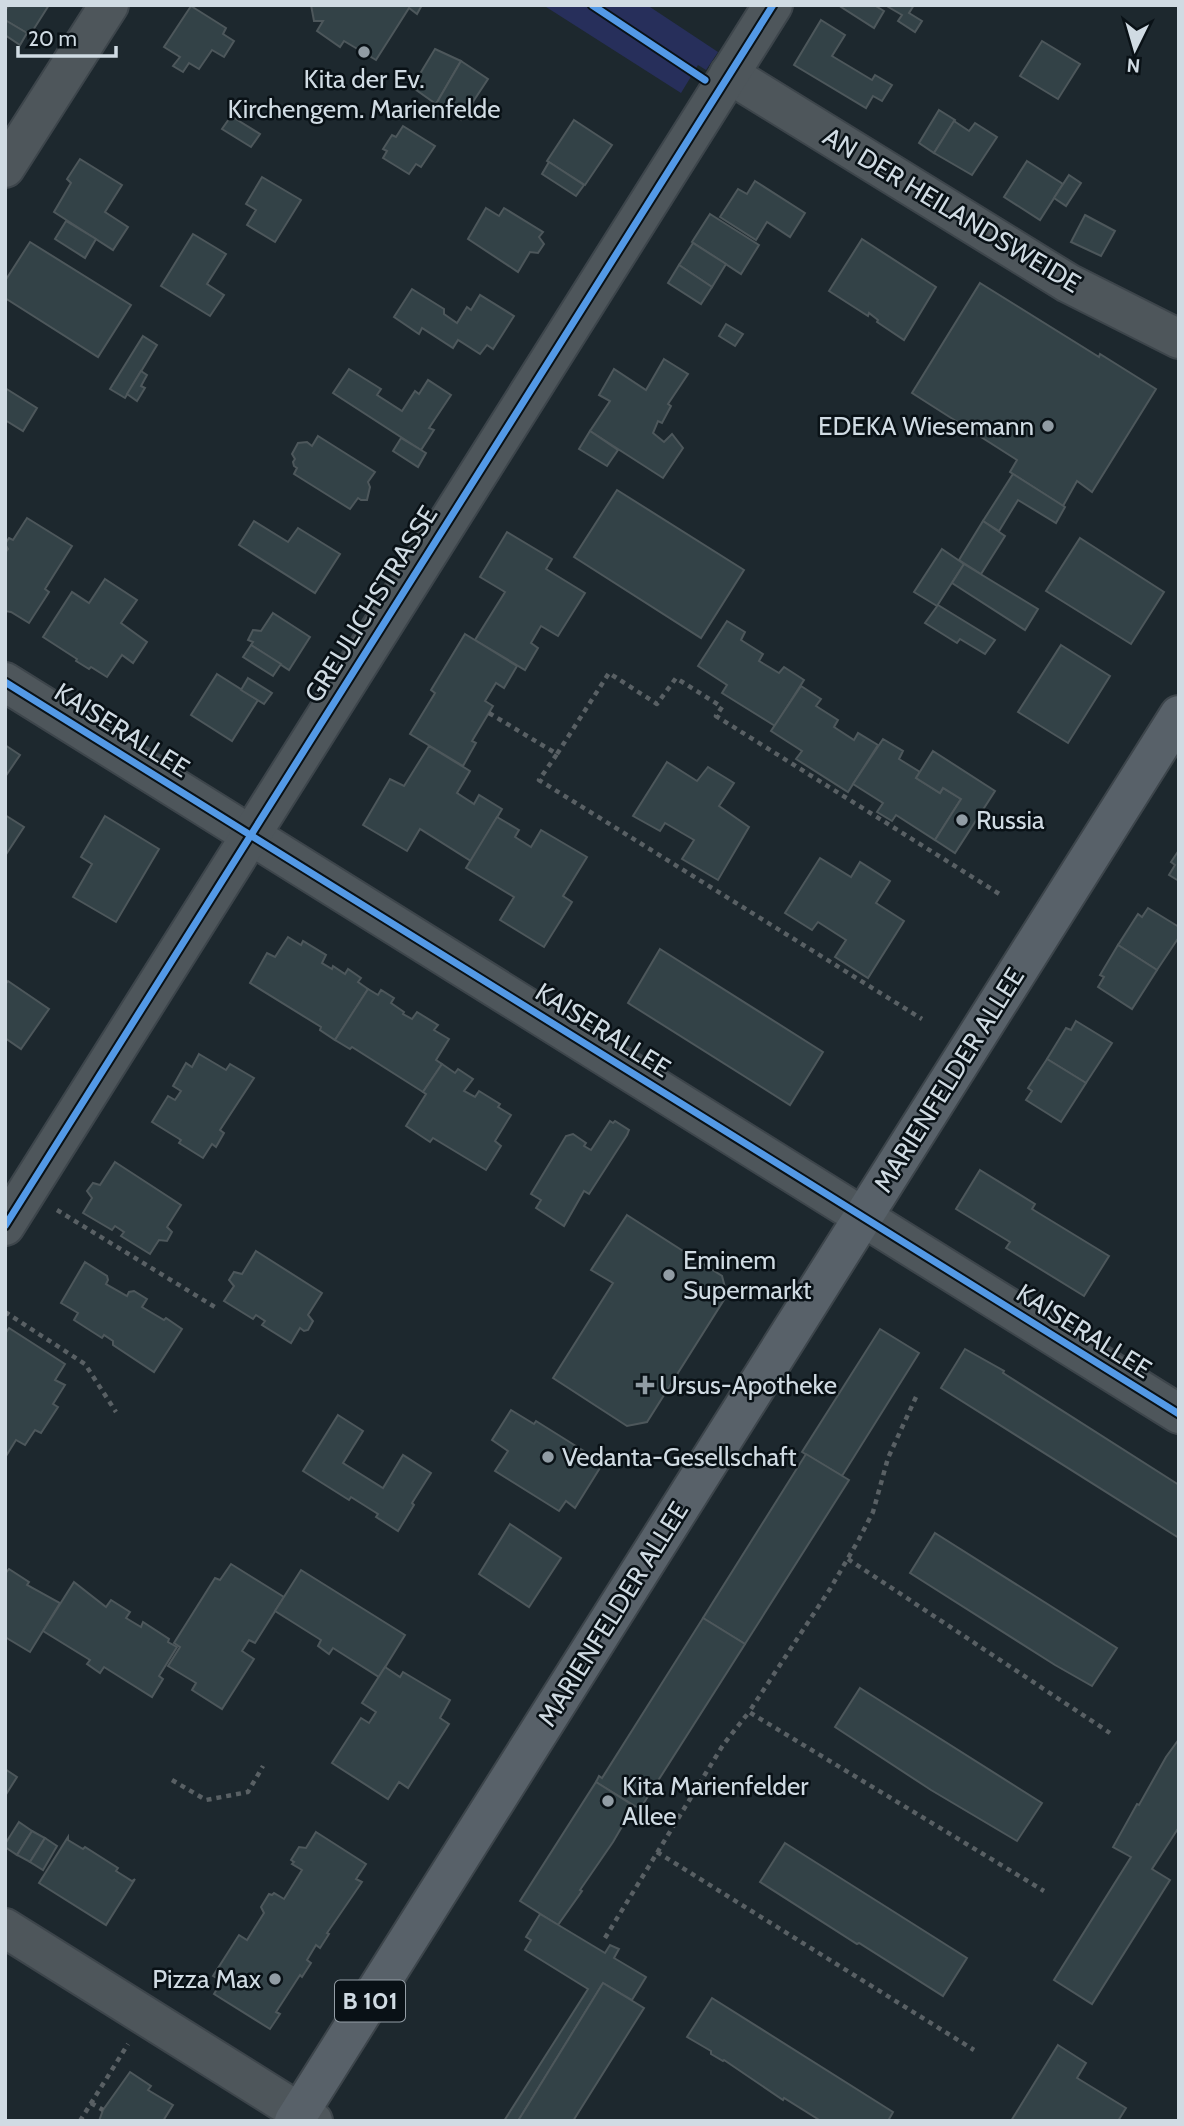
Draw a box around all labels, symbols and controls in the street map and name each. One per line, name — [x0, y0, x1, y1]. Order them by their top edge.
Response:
scale bar — [18, 14, 116, 58]
north arrow — [1100, 14, 1170, 84]
text: 20 m — [28, 26, 77, 51]
marker: Kita der Ev. Kirchengem. Marienfelde — [356, 44, 372, 60]
text: N — [1126, 53, 1141, 77]
place label: Kita der Ev. Kirchengem. Marienfelde — [227, 63, 501, 125]
street label: AN DER HEILANDSWEIDE — [817, 120, 1087, 300]
place label: EDEKA Wiesemann — [818, 410, 1034, 442]
marker: EDEKA Wiesemann — [1040, 418, 1056, 434]
street label: GREULICHSTRASSE — [298, 500, 444, 708]
street label: KAISERALLEE — [48, 676, 196, 784]
place label: Russia — [976, 804, 1045, 836]
marker: Russia — [954, 812, 970, 828]
street label: MARIENFELDER ALLEE — [867, 962, 1031, 1198]
street label: KAISERALLEE — [529, 976, 677, 1084]
place label: Eminem Supermarkt — [683, 1244, 812, 1306]
marker: Eminem Supermarkt — [661, 1267, 677, 1283]
street label: KAISERALLEE — [1010, 1277, 1158, 1385]
place label: Ursus-Apotheke — [659, 1369, 837, 1401]
marker: Ursus-Apotheke — [637, 1377, 653, 1393]
place label: Vedanta-Gesellschaft — [562, 1441, 797, 1473]
marker: Vedanta-Gesellschaft — [540, 1449, 556, 1465]
street label: MARIENFELDER ALLEE — [531, 1496, 695, 1732]
place label: Kita Marienfelder Allee — [622, 1770, 809, 1832]
marker: Kita Marienfelder Allee — [600, 1793, 616, 1809]
place label: Pizza Max — [152, 1963, 262, 1995]
marker: Pizza Max — [267, 1971, 283, 1987]
road number: B 101 — [335, 1980, 405, 2022]

